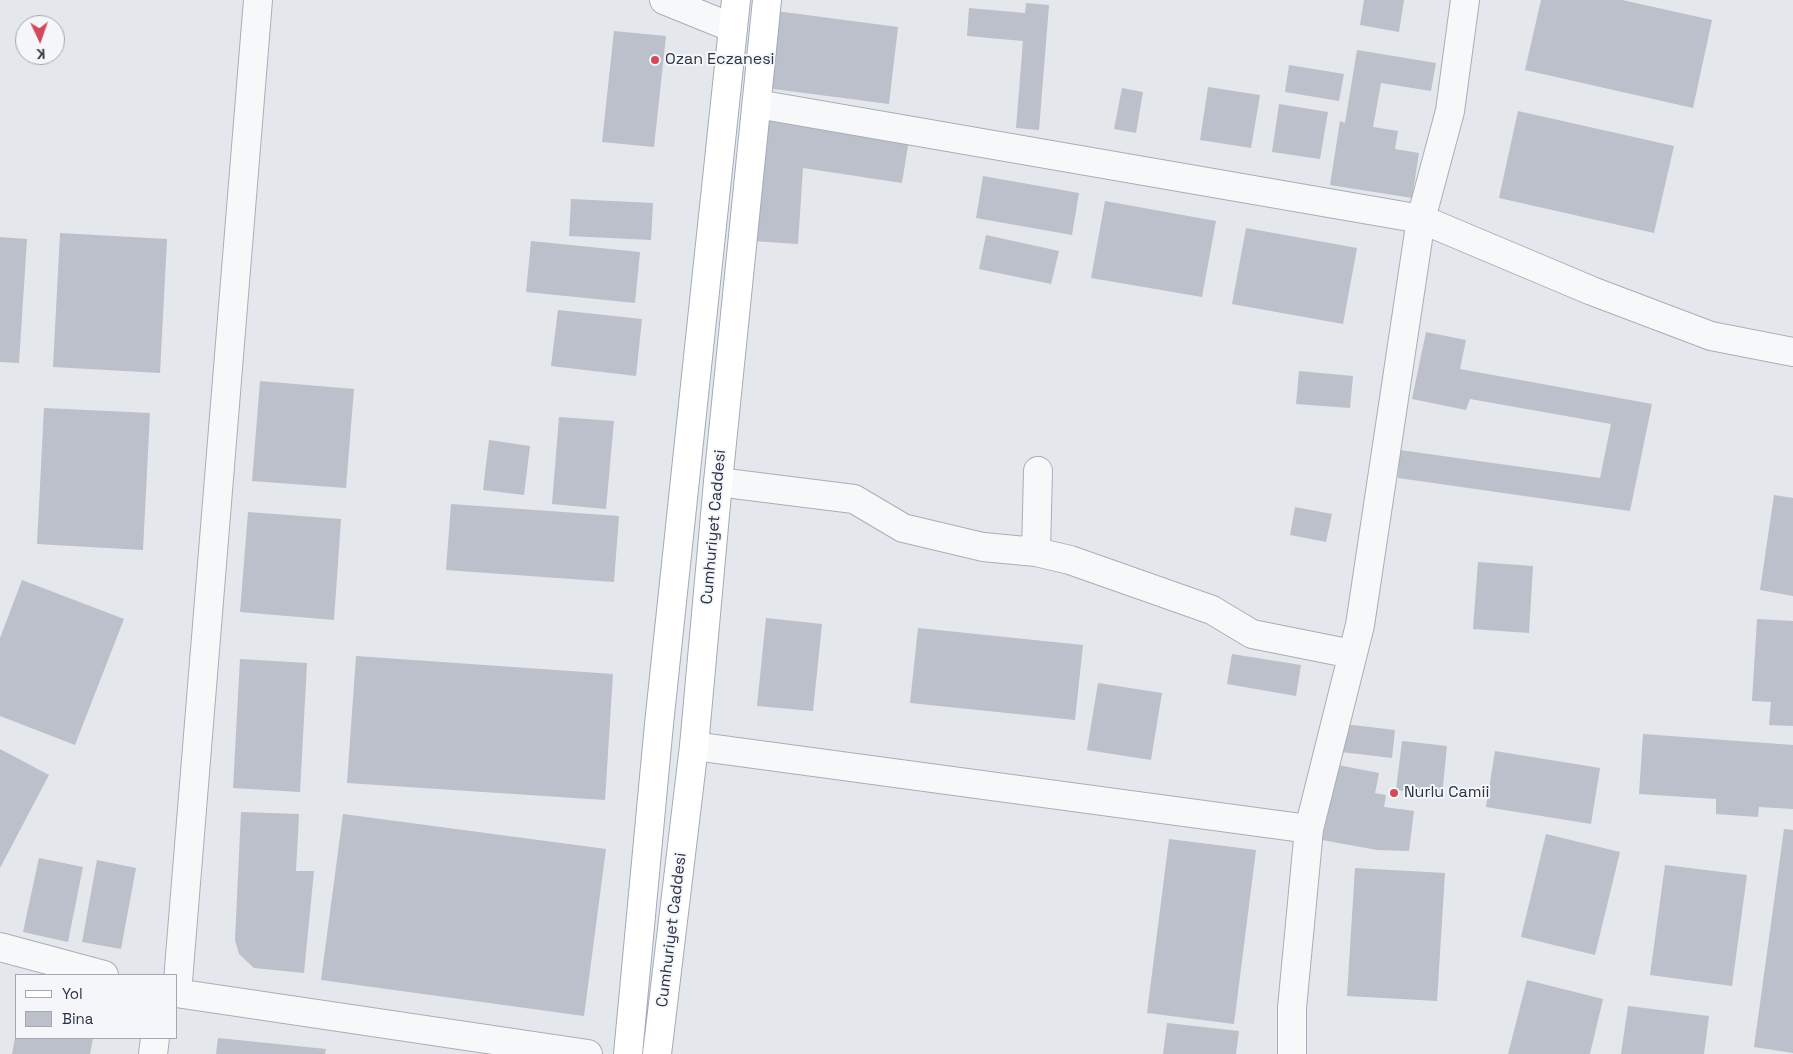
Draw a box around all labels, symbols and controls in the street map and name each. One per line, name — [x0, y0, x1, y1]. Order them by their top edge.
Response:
north arrow — [15, 15, 65, 65]
text: K — [36, 45, 46, 63]
place label: Ozan Eczanesi — [665, 50, 775, 70]
marker: Ozan Eczanesi — [649, 54, 661, 66]
street label: Cumhuriyet Caddesi — [698, 449, 730, 605]
place label: Nurlu Camii — [1404, 783, 1489, 803]
marker: Nurlu Camii — [1388, 787, 1400, 799]
street label: Cumhuriyet Caddesi — [653, 852, 691, 1008]
legend — [15, 974, 178, 1039]
text: Yol — [62, 984, 83, 1003]
text: Bina — [62, 1009, 93, 1028]

